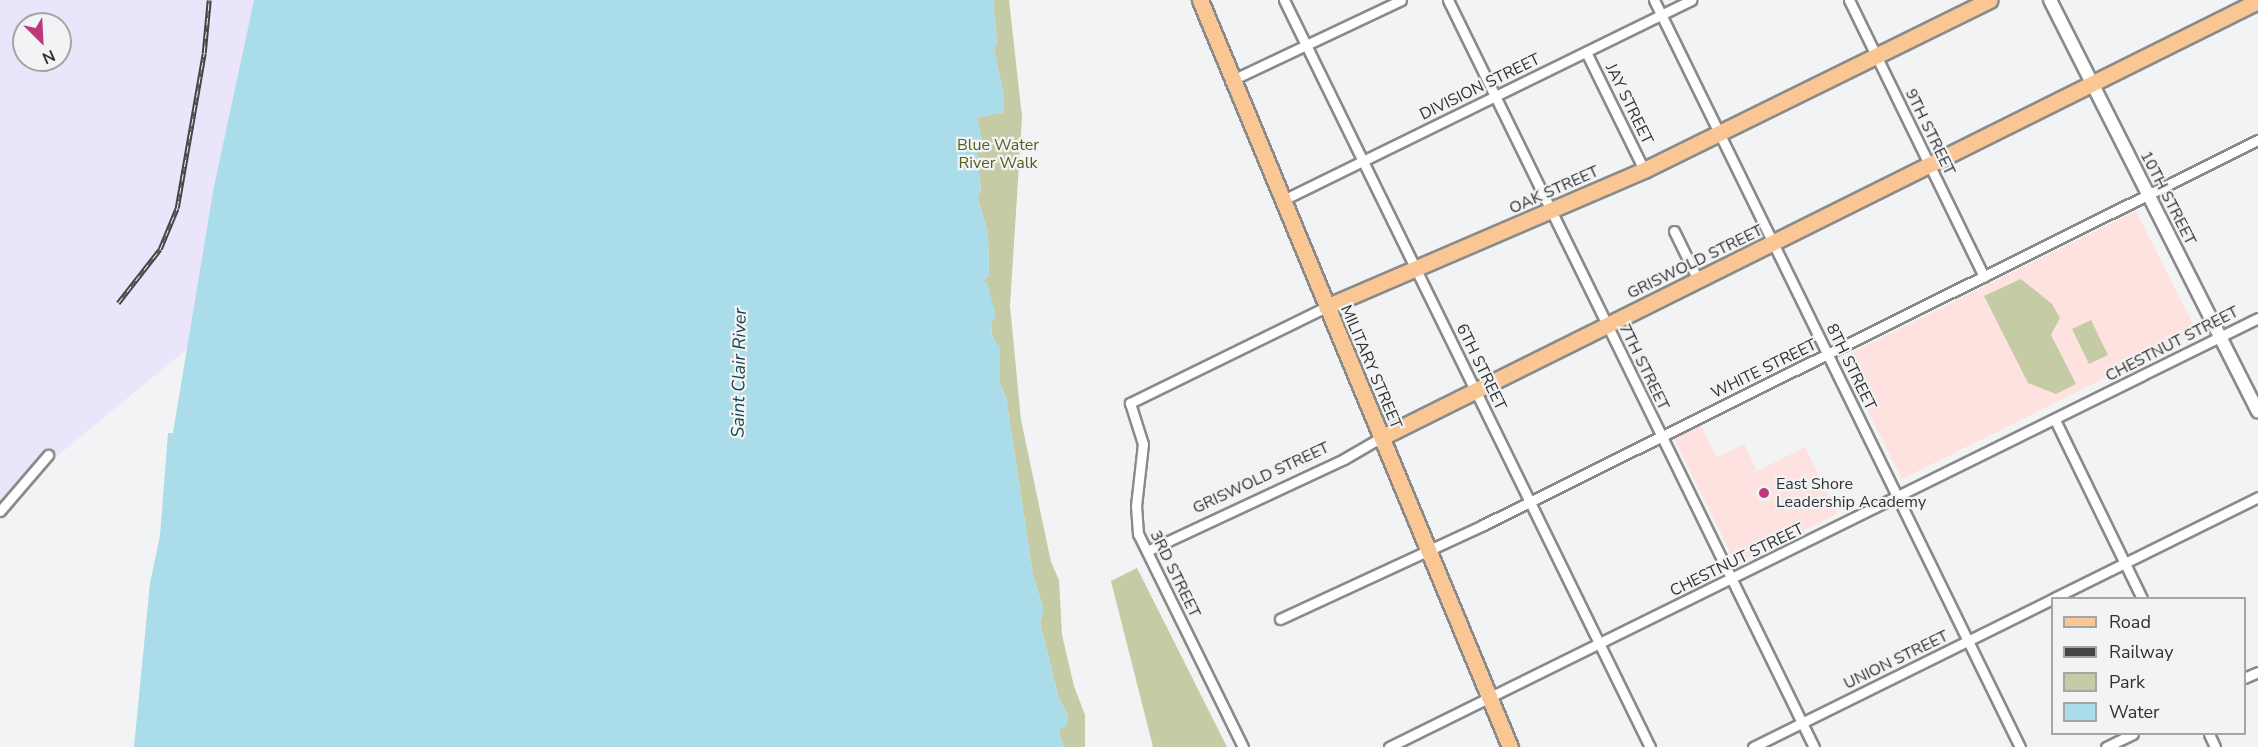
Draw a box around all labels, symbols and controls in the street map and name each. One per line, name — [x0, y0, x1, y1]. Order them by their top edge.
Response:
north arrow — [12, 12, 72, 72]
text: N — [39, 44, 58, 69]
street label: DIVISION STREET — [1417, 50, 1543, 124]
street label: JAY STREET — [1601, 60, 1657, 148]
street label: 9TH STREET — [1901, 86, 1959, 178]
park label: Blue Water River Walk — [957, 135, 1039, 173]
street label: 10TH STREET — [2136, 148, 2200, 248]
street label: OAK STREET — [1506, 162, 1602, 218]
street label: GRISWOLD STREET — [1624, 221, 1766, 303]
street label: MILITARY STREET — [1336, 302, 1406, 432]
street label: CHESTNUT STREET — [2102, 302, 2242, 386]
water label: Saint Clair River — [727, 308, 751, 438]
street label: 6TH STREET — [1452, 321, 1510, 413]
street label: 7TH STREET — [1615, 321, 1673, 413]
street label: 8TH STREET — [1822, 321, 1880, 413]
street label: WHITE STREET — [1708, 335, 1820, 403]
street label: GRISWOLD STREET — [1190, 438, 1332, 518]
place label: East Shore Leadership Academy — [1776, 474, 1926, 512]
marker: East Shore Leadership Academy — [1757, 486, 1771, 500]
street label: CHESTNUT STREET — [1667, 519, 1807, 601]
street label: 3RD STREET — [1146, 527, 1204, 621]
legend — [2051, 597, 2246, 735]
text: Road — [2109, 610, 2151, 634]
street label: UNION STREET — [1841, 626, 1951, 694]
text: Railway — [2109, 640, 2174, 664]
text: Park — [2109, 670, 2145, 694]
text: Water — [2109, 700, 2160, 724]

